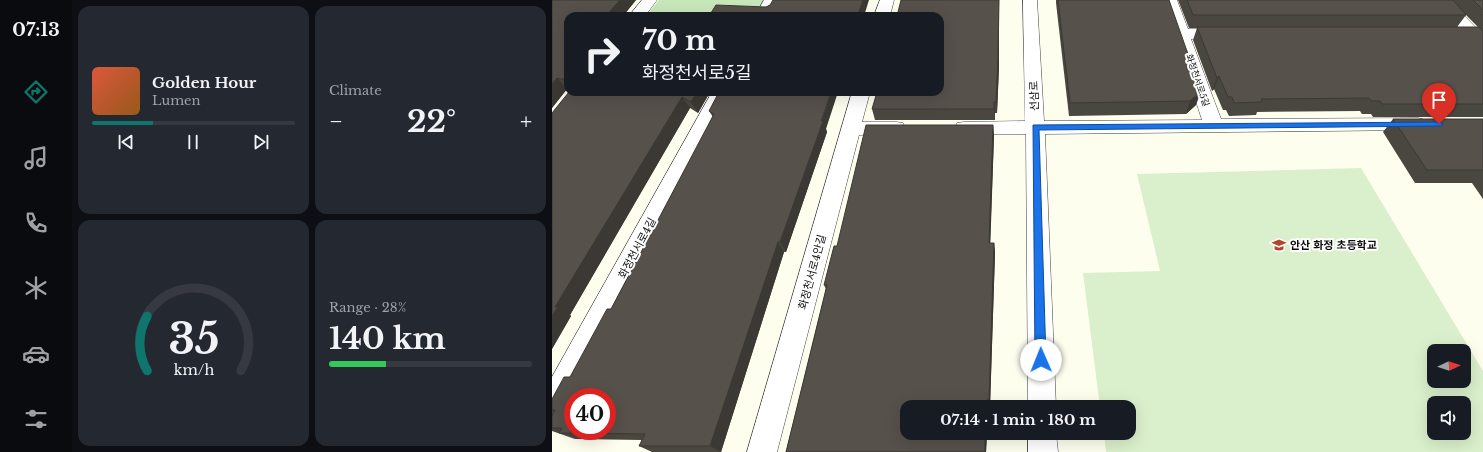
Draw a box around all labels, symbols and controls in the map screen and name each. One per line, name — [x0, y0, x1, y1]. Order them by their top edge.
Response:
text: 07:13 — [12, 19, 60, 41]
text: 70 m — [642, 23, 716, 58]
icon: right — [576, 28, 628, 80]
street label: 화정천서로5길 — [1184, 52, 1212, 108]
text: 화정천서로5길 — [642, 62, 752, 84]
text: Golden Hour — [152, 73, 256, 92]
icon: directions — [22, 78, 50, 106]
street label: 선삼로 — [1026, 81, 1042, 111]
text: Climate — [329, 82, 382, 99]
pin — [1422, 83, 1456, 124]
icon: arrive — [1428, 89, 1450, 111]
text: Lumen — [152, 92, 201, 109]
text: 22° — [407, 103, 456, 140]
text: − — [329, 108, 343, 135]
text: + — [520, 108, 532, 135]
icon: previous — [115, 131, 137, 153]
icon: pause — [182, 131, 204, 153]
icon: next — [250, 131, 272, 153]
icon: music — [22, 144, 50, 172]
icon: phone — [22, 209, 50, 237]
street label: 화정천서로4길 — [615, 215, 659, 281]
street label: 화정천서로4안길 — [795, 233, 829, 311]
school or university icon: 안산 화정 초등학교 — [1271, 237, 1287, 253]
place label: 안산 화정 초등학교 — [1290, 238, 1377, 252]
icon: climate — [22, 274, 50, 302]
text: Range · 28% — [329, 299, 406, 316]
text: 35 — [168, 314, 219, 365]
text: 140 km — [329, 320, 446, 357]
position arrow — [1020, 339, 1062, 381]
icon: car — [22, 340, 50, 368]
north arrow — [1427, 344, 1471, 388]
map controls — [1427, 344, 1471, 440]
text: km/h — [173, 361, 214, 379]
speed limit sign: 40 — [564, 388, 616, 440]
button: sound — [1427, 396, 1471, 440]
icon: filters — [22, 405, 50, 433]
text: 07:14 · 1 min · 180 m — [940, 410, 1096, 429]

